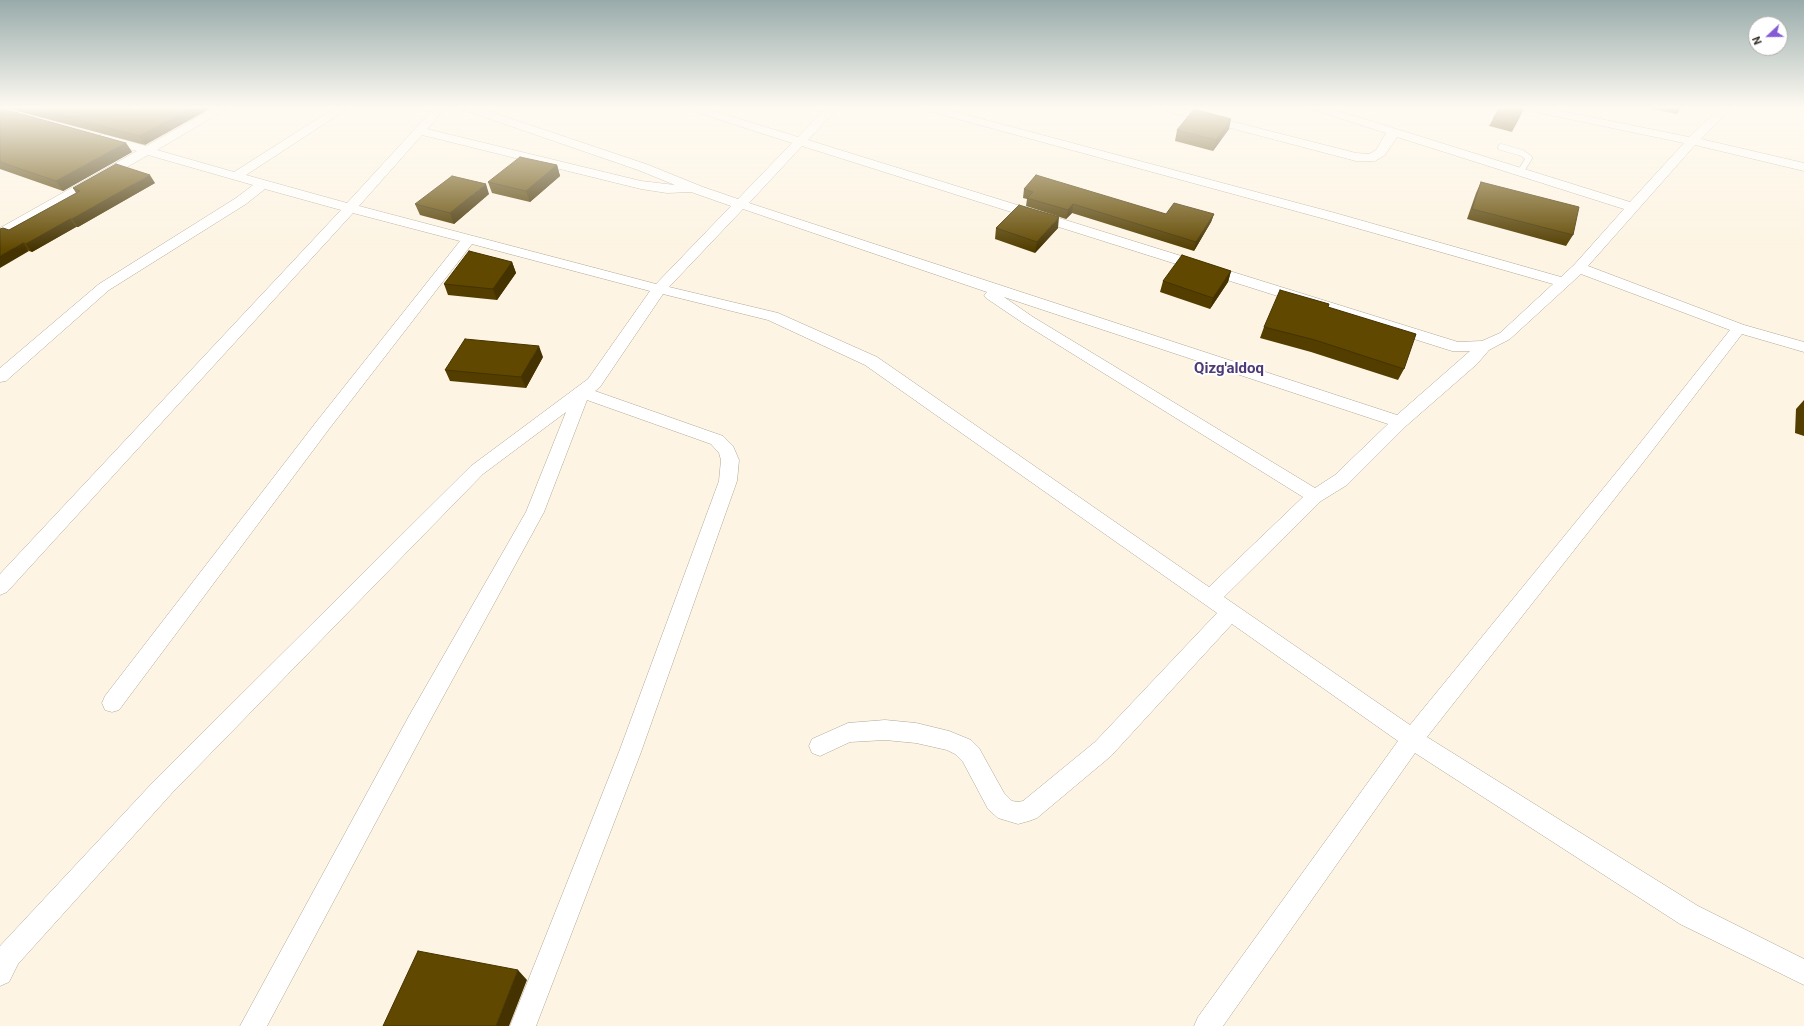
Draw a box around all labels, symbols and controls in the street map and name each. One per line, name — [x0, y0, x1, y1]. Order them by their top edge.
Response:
north arrow — [1748, 16, 1788, 56]
text: N — [1750, 34, 1765, 46]
district label: Qizg'aldoq — [1194, 360, 1264, 378]

